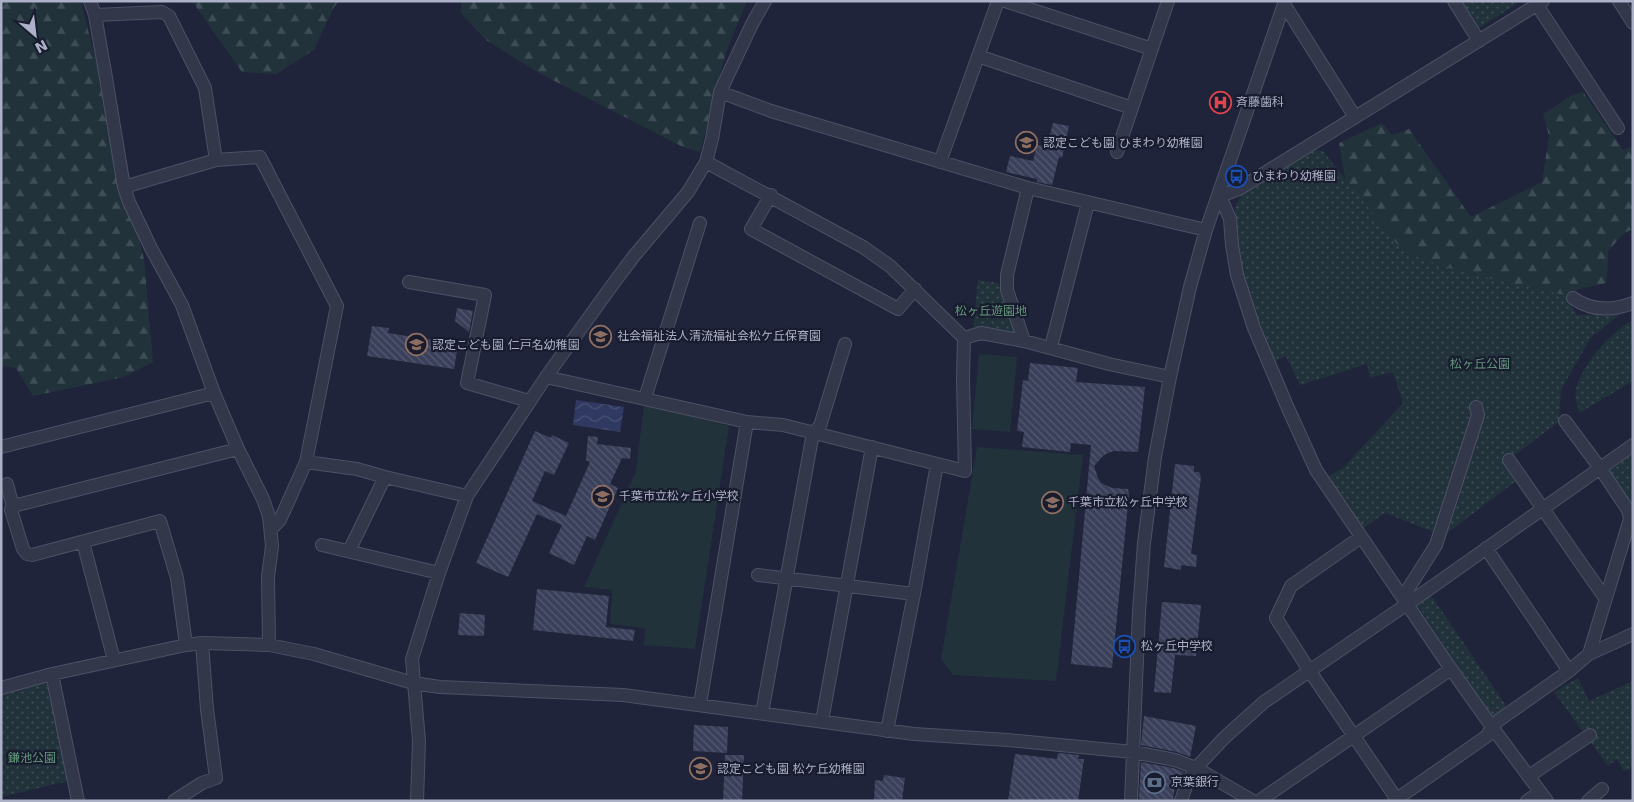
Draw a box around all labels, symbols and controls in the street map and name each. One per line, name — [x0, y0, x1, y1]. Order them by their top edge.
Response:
north arrow — [10, 10, 60, 60]
text: N — [32, 37, 50, 56]
hospital icon: 斉藤歯科 — [1208, 90, 1232, 114]
place label: 斉藤歯科 — [1236, 95, 1284, 109]
school or university icon: 認定こども園 ひまわり幼稚園 — [1015, 131, 1039, 155]
place label: 認定こども園 ひまわり幼稚園 — [1043, 136, 1203, 150]
bus stop icon: ひまわり幼稚園 — [1224, 164, 1248, 188]
place label: ひまわり幼稚園 — [1252, 169, 1336, 183]
park label: 松ヶ丘遊園地 — [955, 304, 1027, 318]
school or university icon: 社会福祉法人清流福祉会松ケ丘保育園 — [589, 324, 613, 348]
place label: 社会福祉法人清流福祉会松ケ丘保育園 — [617, 329, 821, 343]
school or university icon: 認定こども園 仁戸名幼稚園 — [404, 333, 428, 357]
place label: 認定こども園 仁戸名幼稚園 — [432, 338, 580, 352]
park label: 松ヶ丘公園 — [1450, 357, 1510, 371]
school or university icon: 千葉市立松ヶ丘小学校 — [591, 484, 615, 508]
place label: 千葉市立松ヶ丘小学校 — [619, 489, 739, 503]
school or university icon: 千葉市立松ヶ丘中学校 — [1040, 490, 1064, 514]
place label: 千葉市立松ヶ丘中学校 — [1068, 495, 1188, 509]
bus stop icon: 松ヶ丘中学校 — [1113, 634, 1137, 658]
place label: 松ヶ丘中学校 — [1141, 639, 1213, 653]
park label: 鎌池公園 — [8, 751, 56, 765]
school or university icon: 認定こども園 松ケ丘幼稚園 — [689, 757, 713, 781]
place label: 認定こども園 松ケ丘幼稚園 — [717, 762, 865, 776]
bank icon: 京葉銀行 — [1143, 770, 1167, 794]
place label: 京葉銀行 — [1171, 775, 1219, 789]

